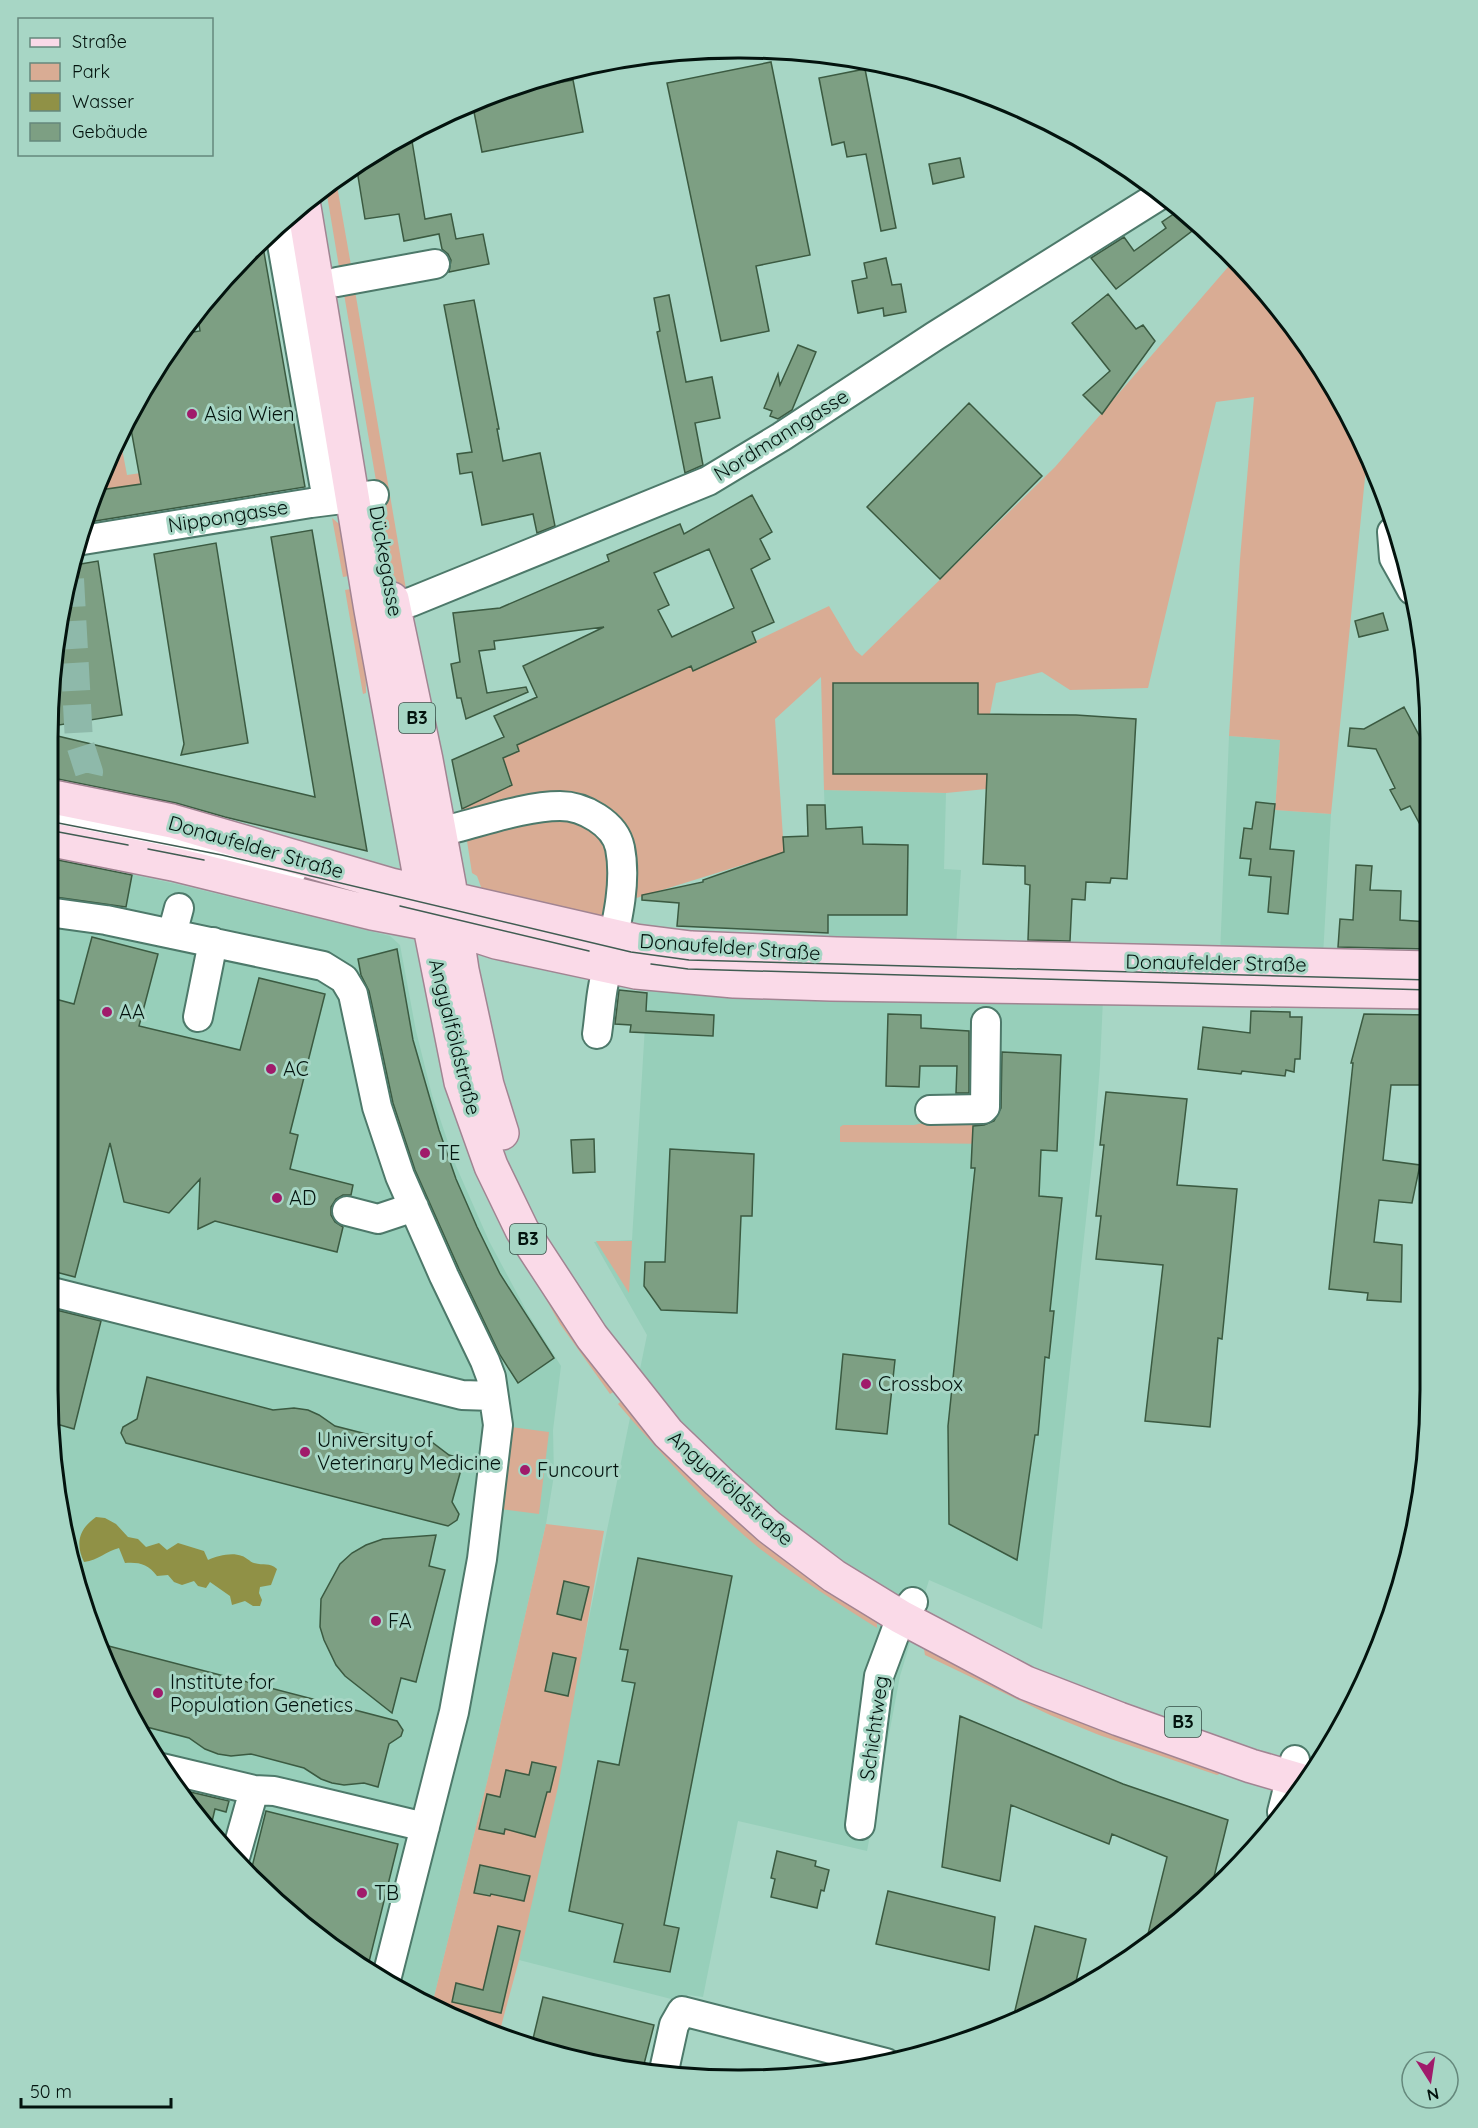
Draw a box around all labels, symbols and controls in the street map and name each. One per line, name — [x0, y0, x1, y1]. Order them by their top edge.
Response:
legend — [18, 18, 213, 156]
text: Straße — [72, 30, 127, 53]
text: Park — [72, 60, 110, 83]
text: Wasser — [72, 90, 134, 113]
text: Gebäude — [72, 120, 148, 143]
street label: Nordmanngasse — [709, 383, 853, 486]
place label: Asia Wien — [204, 401, 295, 426]
marker: Asia Wien — [185, 407, 199, 421]
street label: Nippongasse — [166, 494, 290, 537]
street label: Dückegasse — [364, 504, 409, 618]
road number: B3 — [399, 703, 435, 733]
street label: Donaufelder Straße — [166, 810, 347, 884]
street label: Donaufelder Straße — [639, 928, 821, 965]
street label: Donaufelder Straße — [1125, 948, 1307, 977]
street label: Angyalföldstraße — [424, 956, 487, 1118]
place label: AA — [119, 999, 145, 1024]
marker: AA — [100, 1005, 114, 1019]
place label: AC — [283, 1056, 309, 1081]
marker: AC — [264, 1062, 278, 1076]
place label: TE — [437, 1140, 460, 1165]
marker: TE — [418, 1146, 432, 1160]
place label: AD — [289, 1185, 316, 1210]
marker: AD — [270, 1191, 284, 1205]
road number: B3 — [510, 1224, 546, 1254]
place label: Crossbox — [878, 1371, 963, 1396]
marker: Crossbox — [859, 1377, 873, 1391]
street label: Angyalföldstraße — [664, 1425, 799, 1550]
place label: University of Veterinary Medicine — [317, 1427, 501, 1475]
marker: University of Veterinary Medicine — [298, 1445, 312, 1459]
place label: Funcourt — [537, 1457, 619, 1482]
marker: Funcourt — [518, 1463, 532, 1477]
place label: FA — [388, 1608, 412, 1633]
marker: FA — [369, 1614, 383, 1628]
place label: Institute for Population Genetics — [170, 1669, 353, 1717]
street label: Schichtweg — [854, 1674, 893, 1782]
marker: Institute for Population Genetics — [151, 1686, 165, 1700]
road number: B3 — [1165, 1707, 1201, 1737]
place label: TB — [374, 1880, 399, 1905]
marker: TB — [355, 1886, 369, 1900]
north arrow — [1400, 2050, 1460, 2110]
scale bar — [21, 2071, 171, 2109]
text: 50 m — [30, 2080, 72, 2103]
text: N — [1425, 2084, 1441, 2106]

